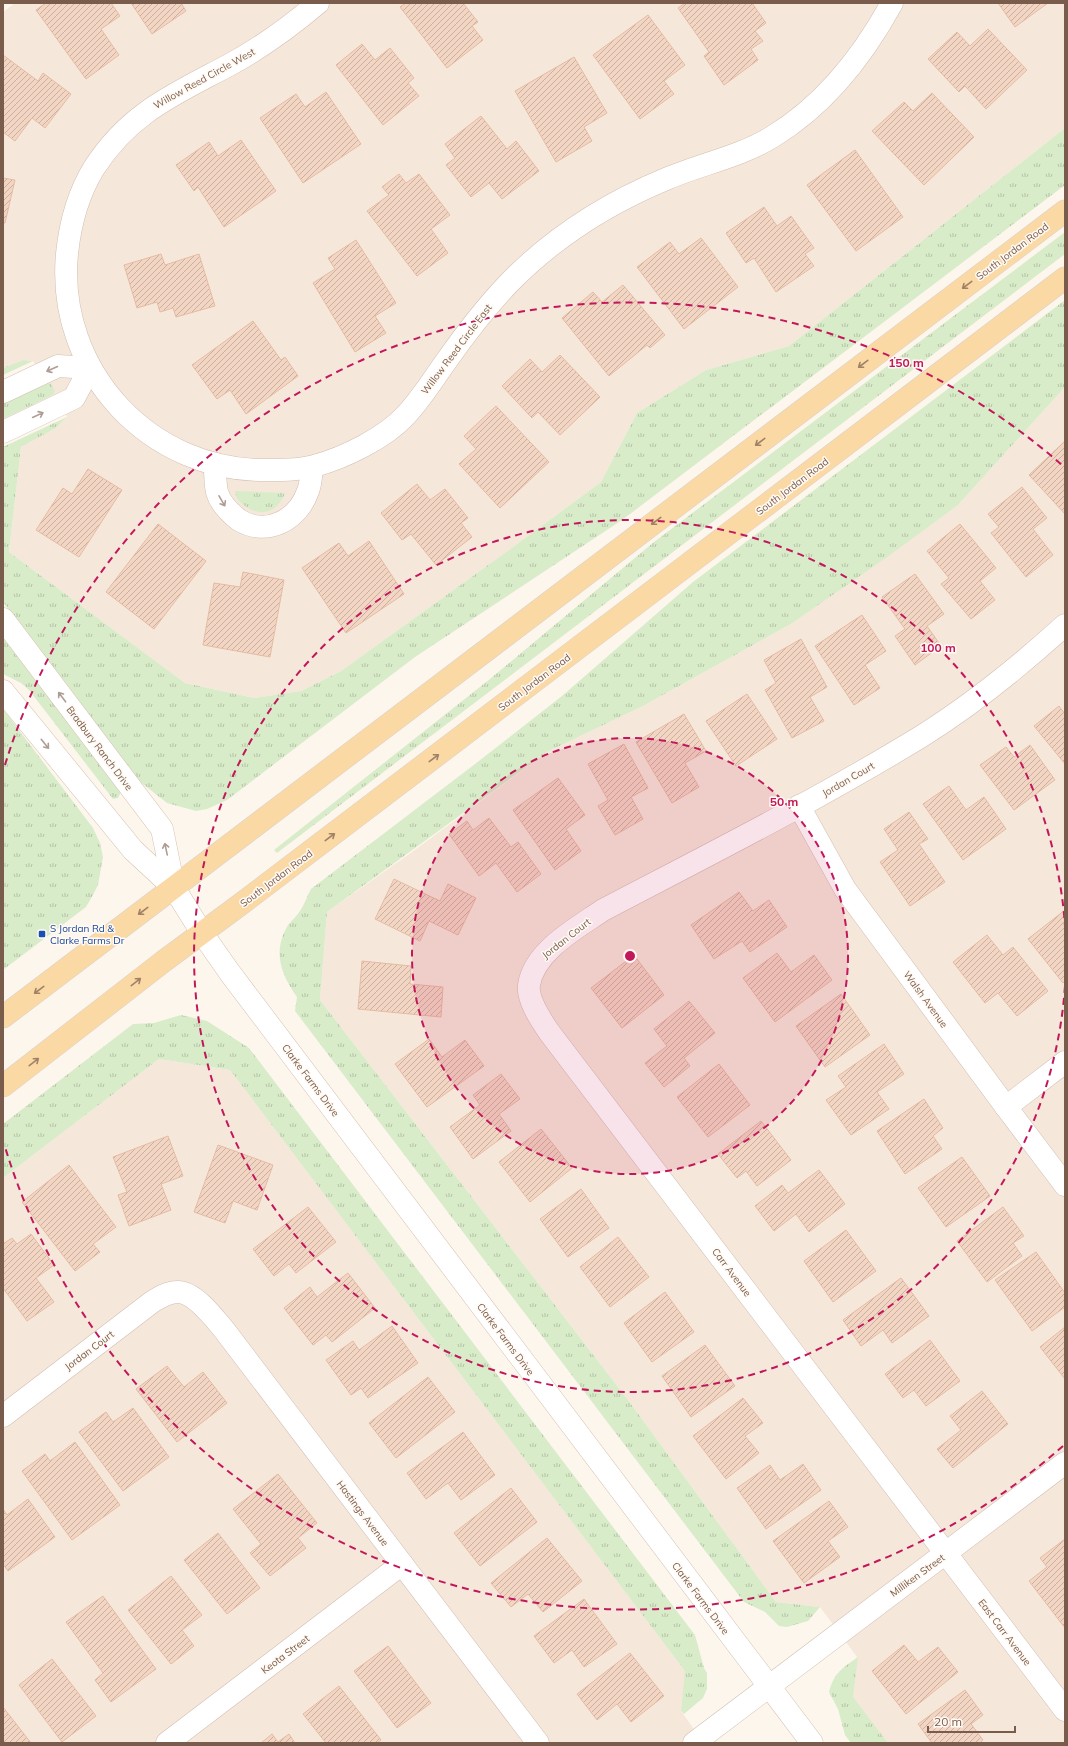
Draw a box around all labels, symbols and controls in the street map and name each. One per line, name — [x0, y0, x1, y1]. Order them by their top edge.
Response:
street label: Willow Reed Circle West — [151, 45, 258, 112]
street label: South Jordan Road — [974, 220, 1051, 283]
one-way arrow — [962, 281, 973, 290]
street label: Willow Reed Circle East — [418, 301, 495, 397]
text: 150 m — [888, 355, 924, 370]
one-way arrow — [858, 360, 869, 368]
one-way arrow — [46, 366, 58, 373]
one-way arrow — [32, 411, 44, 418]
one-way arrow — [754, 438, 765, 447]
street label: South Jordan Road — [754, 455, 831, 518]
one-way arrow — [218, 495, 226, 507]
one-way arrow — [651, 517, 662, 525]
text: 100 m — [920, 640, 956, 655]
street label: South Jordan Road — [496, 651, 573, 714]
one-way arrow — [58, 692, 66, 703]
street label: Bradbury Ranch Drive — [64, 704, 136, 793]
one-way arrow — [40, 738, 49, 749]
one-way arrow — [428, 754, 439, 762]
street label: Jordan Court — [820, 759, 877, 800]
text: 50 m — [770, 794, 798, 809]
one-way arrow — [324, 833, 335, 841]
one-way arrow — [161, 843, 169, 856]
street label: South Jordan Road — [238, 847, 315, 910]
one-way arrow — [137, 907, 148, 916]
street label: Jordan Court — [539, 915, 594, 961]
place label: S Jordan Rd & Clarke Farms Dr — [50, 922, 125, 947]
marker: S Jordan Rd & Clarke Farms Dr — [37, 929, 47, 939]
centre of rings — [623, 949, 637, 963]
street label: Walsh Avenue — [901, 968, 951, 1030]
one-way arrow — [131, 978, 142, 986]
one-way arrow — [34, 986, 45, 994]
street label: Clarke Farms Drive — [279, 1041, 342, 1119]
one-way arrow — [28, 1057, 39, 1066]
street label: Carr Avenue — [709, 1245, 754, 1299]
street label: Clarke Farms Drive — [474, 1300, 537, 1378]
street label: Jordan Court — [62, 1327, 117, 1373]
street label: Hastings Avenue — [334, 1478, 391, 1549]
street label: Milliken Street — [887, 1551, 948, 1600]
street label: Clarke Farms Drive — [669, 1559, 732, 1637]
street label: East Carr Avenue — [975, 1596, 1034, 1668]
street label: Keota Street — [259, 1632, 312, 1677]
scale bar — [928, 1708, 1015, 1734]
text: 20 m — [934, 1714, 962, 1729]

